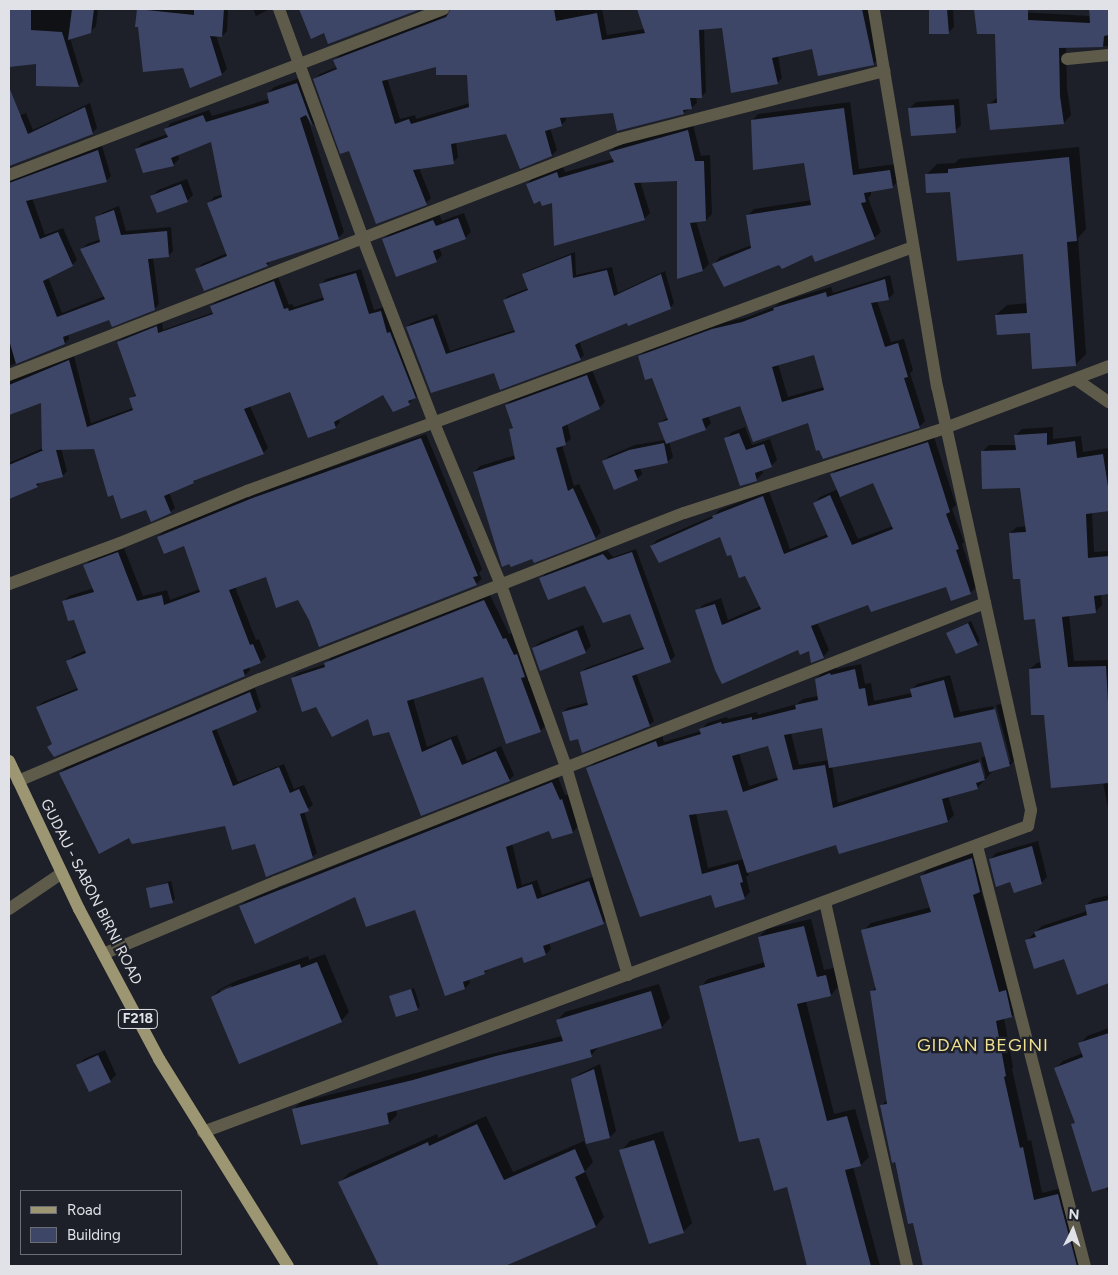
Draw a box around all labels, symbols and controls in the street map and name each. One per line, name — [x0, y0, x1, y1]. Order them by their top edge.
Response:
street label: GUDAU - SABON BIRNI ROAD — [36, 796, 146, 988]
road number: F218 — [117, 1008, 159, 1030]
district label: GIDAN BEGINI — [916, 1034, 1050, 1056]
legend — [20, 1190, 182, 1255]
text: Road — [67, 1201, 102, 1219]
north arrow — [1048, 1205, 1098, 1255]
text: N — [1068, 1206, 1080, 1223]
text: Building — [67, 1226, 121, 1244]

